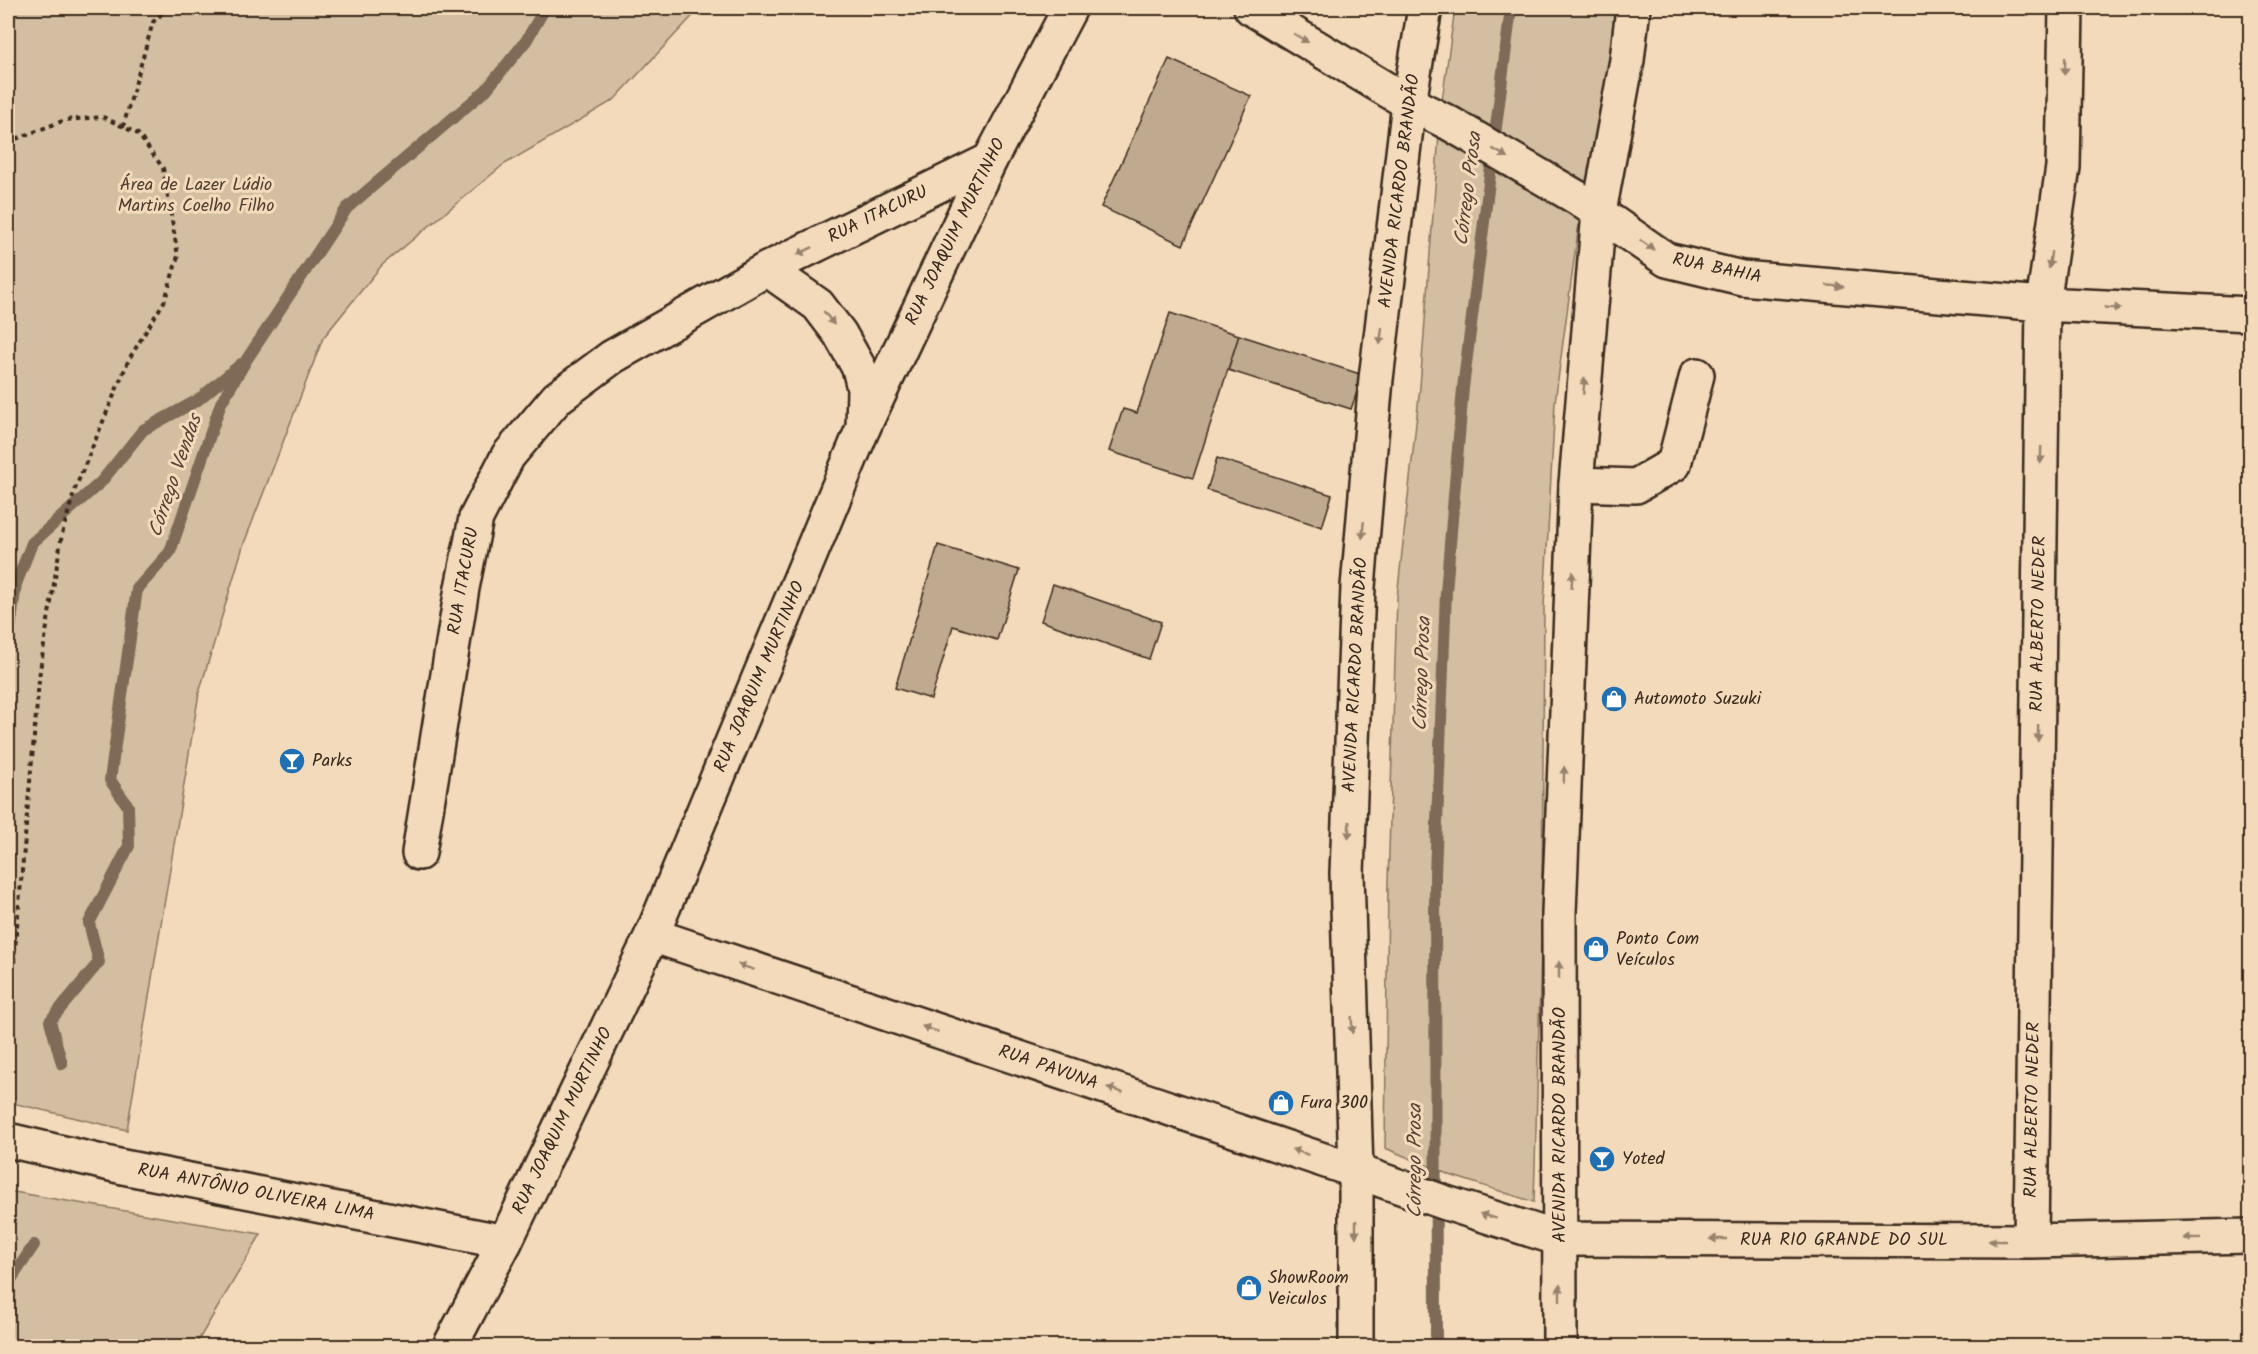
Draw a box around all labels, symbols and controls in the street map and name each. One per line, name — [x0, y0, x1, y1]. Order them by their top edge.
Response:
one-way arrow — [1293, 32, 1309, 43]
one-way arrow — [2060, 56, 2070, 75]
street label: AVENIDA RICARDO BRANDÃO — [1371, 72, 1429, 310]
water label: Córrego Prosa — [1446, 129, 1492, 248]
street label: RUA JOAQUIM MURTINHO — [898, 133, 1014, 331]
one-way arrow — [1492, 147, 1508, 158]
park label: Área de Lazer Lúdio Martins Coelho Filho — [118, 171, 274, 221]
street label: RUA ITACURU — [823, 178, 933, 252]
one-way arrow — [1638, 239, 1654, 251]
one-way arrow — [796, 245, 814, 255]
street label: RUA BAHIA — [1670, 245, 1764, 293]
one-way arrow — [2045, 251, 2054, 270]
one-way arrow — [1825, 281, 1844, 291]
one-way arrow — [2103, 303, 2122, 312]
one-way arrow — [822, 311, 834, 326]
one-way arrow — [1376, 327, 1386, 346]
one-way arrow — [1579, 376, 1589, 395]
water label: Córrego Vendas — [140, 408, 213, 542]
one-way arrow — [2036, 445, 2046, 464]
one-way arrow — [1358, 521, 1368, 540]
street label: RUA ITACURU — [440, 525, 488, 637]
street label: RUA ALBERTO NEDER — [2023, 536, 2055, 712]
street label: AVENIDA RICARDO BRANDÃO — [1335, 557, 1377, 793]
one-way arrow — [1567, 571, 1576, 590]
street label: RUA JOAQUIM MURTINHO — [707, 577, 813, 777]
water label: Córrego Prosa — [1405, 615, 1441, 732]
shop icon: Automoto Suzuki — [1599, 684, 1629, 714]
place label: Automoto Suzuki — [1634, 685, 1762, 714]
one-way arrow — [2033, 724, 2042, 743]
bar icon: Parks — [277, 746, 307, 776]
place label: Parks — [312, 747, 353, 776]
one-way arrow — [1560, 766, 1569, 785]
one-way arrow — [1344, 820, 1353, 839]
place label: Ponto Com Veículos — [1616, 925, 1699, 975]
shop icon: Ponto Com Veículos — [1581, 934, 1611, 964]
one-way arrow — [737, 961, 755, 971]
one-way arrow — [1554, 961, 1564, 980]
street label: AVENIDA RICARDO BRANDÃO — [1546, 1007, 1575, 1243]
one-way arrow — [1347, 1015, 1356, 1034]
street label: RUA JOAQUIM MURTINHO — [505, 1022, 621, 1220]
street label: RUA ALBERTO NEDER — [2017, 1022, 2049, 1198]
one-way arrow — [921, 1023, 939, 1033]
street label: RUA PAVUNA — [994, 1037, 1102, 1099]
one-way arrow — [1106, 1085, 1124, 1095]
shop icon: Fura 300 — [1266, 1088, 1296, 1118]
place label: Fura 300 — [1300, 1089, 1368, 1118]
water label: Córrego Prosa — [1400, 1102, 1432, 1218]
bar icon: Yoted — [1587, 1144, 1617, 1174]
place label: Yoted — [1622, 1145, 1666, 1174]
one-way arrow — [1291, 1147, 1309, 1157]
street label: RUA ANTÔNIO OLIVEIRA LIMA — [135, 1156, 377, 1230]
one-way arrow — [1479, 1211, 1497, 1220]
one-way arrow — [1351, 1220, 1361, 1239]
street label: RUA RIO GRANDE DO SUL — [1740, 1226, 1948, 1255]
one-way arrow — [2183, 1233, 2202, 1242]
one-way arrow — [1709, 1235, 1728, 1244]
one-way arrow — [1988, 1236, 2007, 1246]
place label: ShowRoom Veiculos — [1268, 1264, 1349, 1314]
shop icon: ShowRoom Veiculos — [1234, 1273, 1264, 1303]
one-way arrow — [1555, 1283, 1565, 1302]

